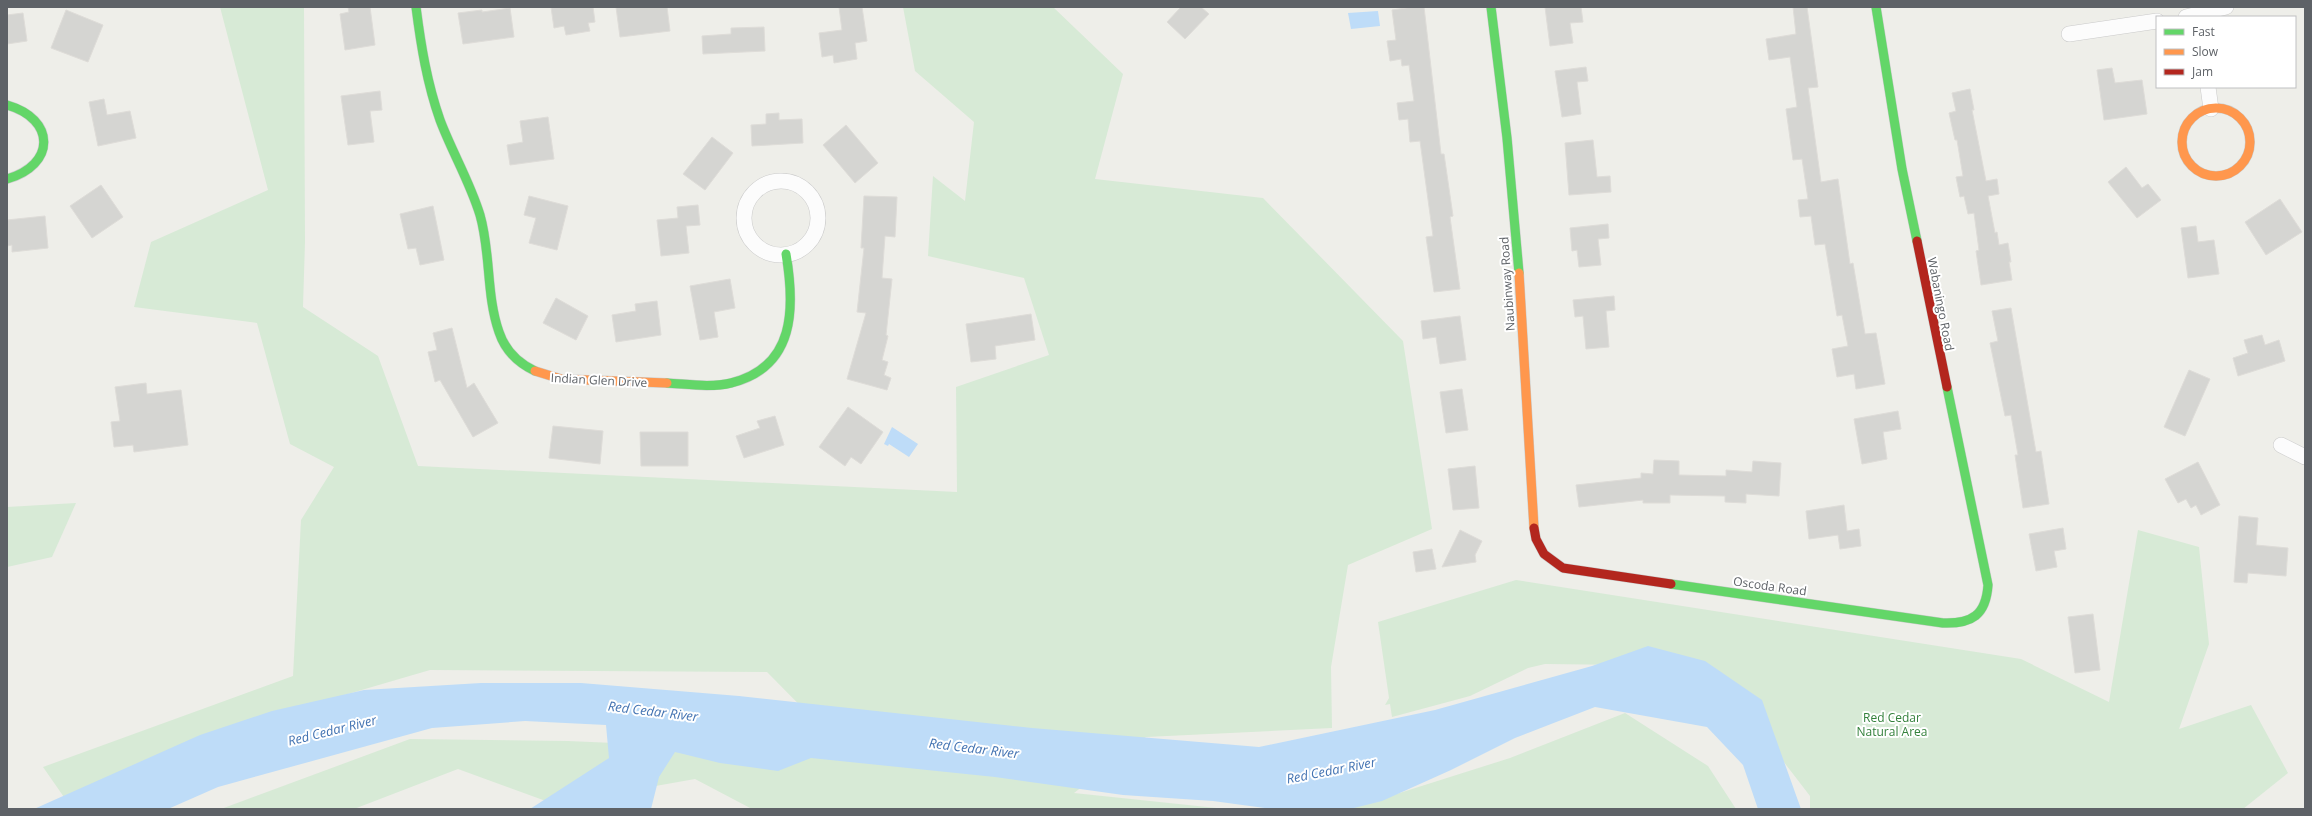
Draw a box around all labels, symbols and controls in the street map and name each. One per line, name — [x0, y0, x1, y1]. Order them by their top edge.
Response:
legend — [2156, 16, 2296, 88]
text: Fast — [2192, 23, 2215, 40]
text: Slow — [2192, 43, 2219, 60]
text: Jam — [2191, 63, 2213, 80]
street label: Naubinway Road — [1495, 236, 1519, 332]
street label: Wabaningo Road — [1924, 256, 1958, 352]
street label: Indian Glen Drive — [550, 369, 648, 391]
street label: Oscoda Road — [1732, 572, 1808, 600]
water label: Red Cedar River — [607, 697, 700, 726]
park label: Red Cedar Natural Area — [1857, 709, 1927, 740]
water label: Red Cedar River — [286, 710, 379, 750]
water label: Red Cedar River — [928, 734, 1021, 763]
water label: Red Cedar River — [1285, 752, 1378, 787]

